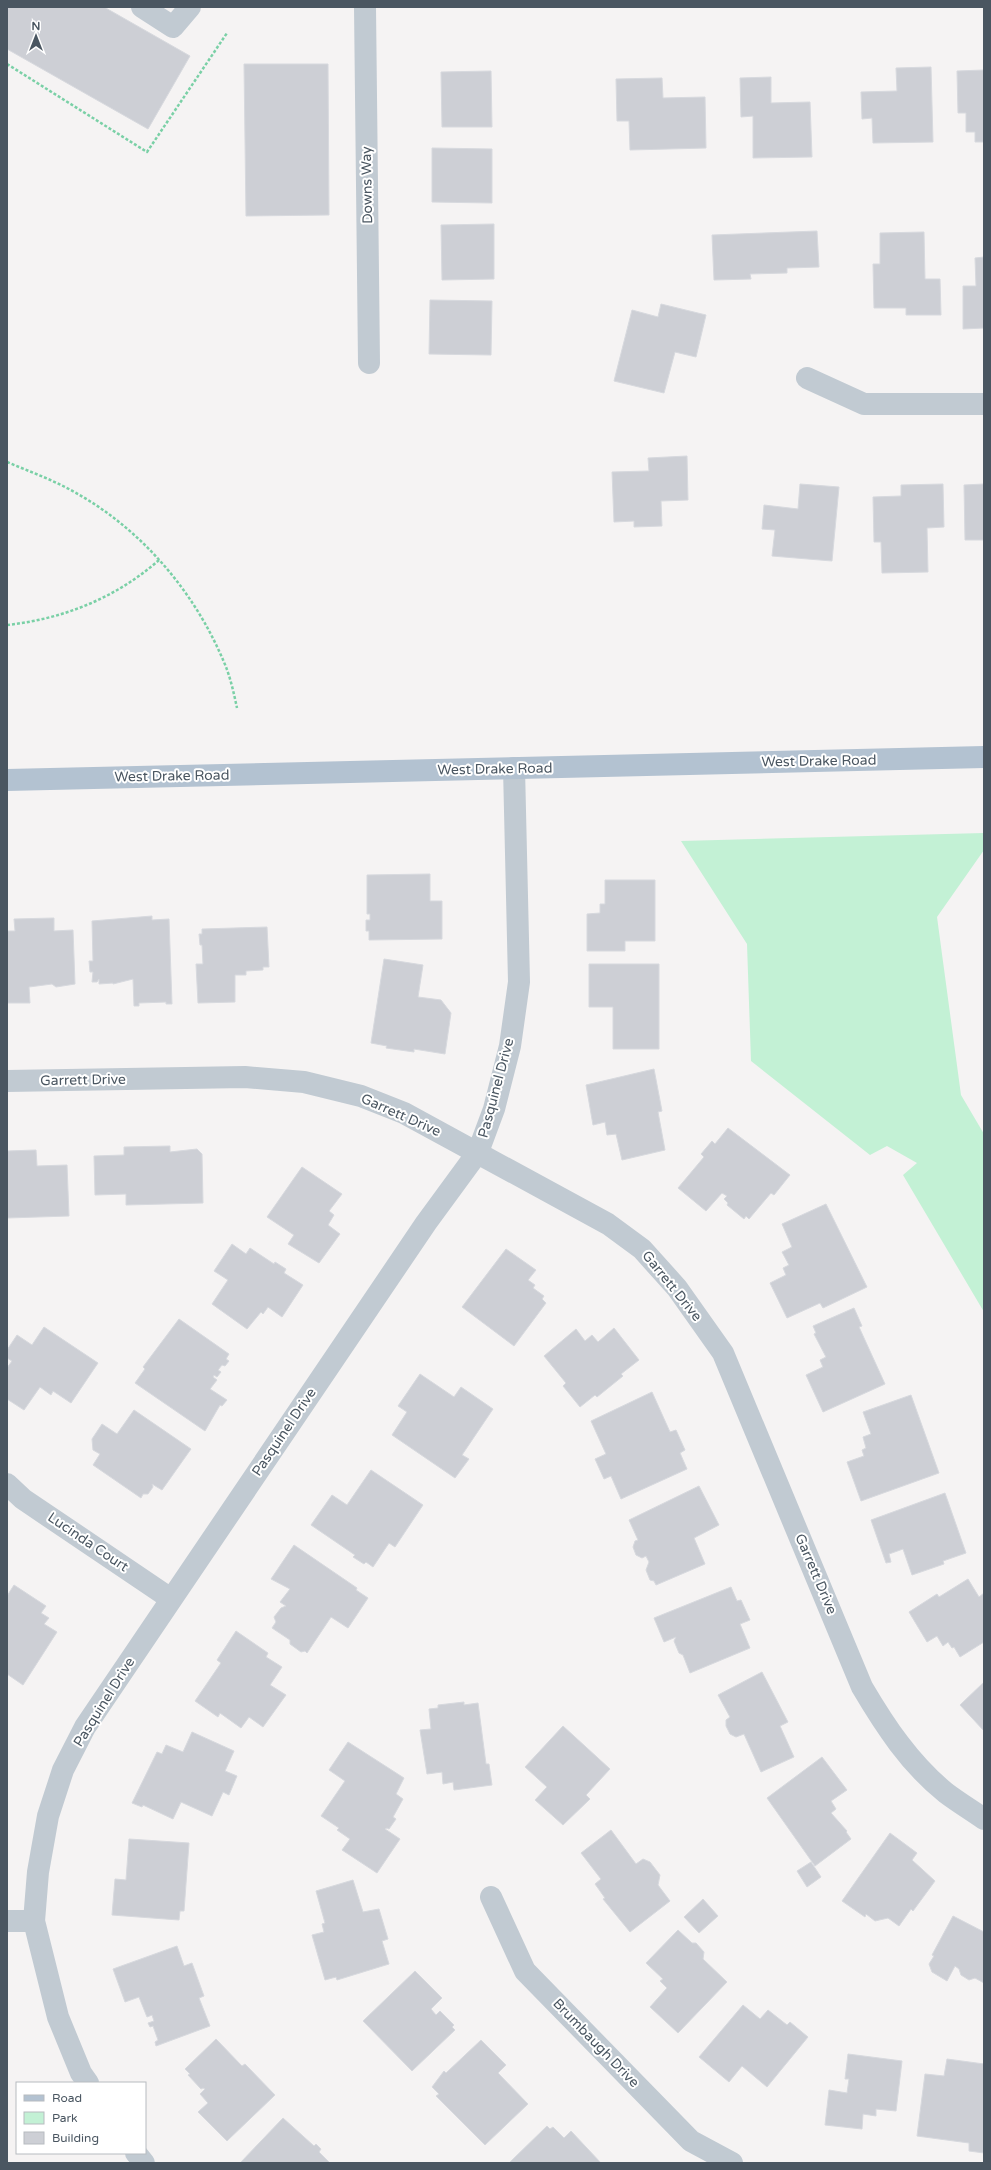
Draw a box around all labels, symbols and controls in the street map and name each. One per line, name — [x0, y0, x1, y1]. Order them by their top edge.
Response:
north arrow — [16, 16, 56, 56]
text: N — [32, 20, 40, 33]
street label: Downs Way — [358, 146, 376, 224]
street label: West Drake Road — [761, 751, 877, 771]
street label: West Drake Road — [437, 759, 553, 779]
street label: West Drake Road — [114, 766, 230, 786]
street label: Pasquinel Drive — [475, 1036, 517, 1140]
street label: Garrett Drive — [40, 1071, 126, 1089]
street label: Garrett Drive — [358, 1090, 444, 1140]
street label: Garrett Drive — [638, 1247, 706, 1325]
street label: Pasquinel Drive — [248, 1385, 320, 1479]
street label: Lucinda Court — [44, 1509, 132, 1576]
street label: Garrett Drive — [791, 1531, 841, 1617]
street label: Pasquinel Drive — [70, 1654, 138, 1750]
street label: Brumbaugh Drive — [549, 1995, 643, 2091]
legend — [16, 2082, 146, 2154]
text: Road — [52, 2091, 82, 2105]
text: Park — [52, 2111, 78, 2125]
text: Building — [52, 2131, 99, 2145]

